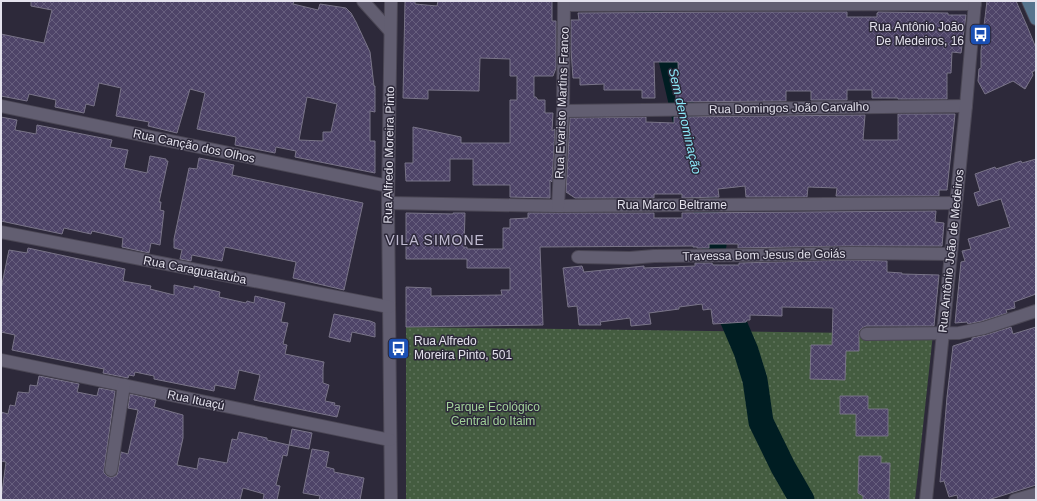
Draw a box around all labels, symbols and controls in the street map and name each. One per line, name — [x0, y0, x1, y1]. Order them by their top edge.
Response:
place label: Rua Antônio João De Medeiros, 16 — [869, 20, 964, 48]
bus stop icon: Rua Antônio João De Medeiros, 16 — [967, 21, 993, 47]
street label: Rua Evaristo Martins Franco — [552, 26, 572, 179]
water label: Sem denominação — [665, 66, 705, 176]
street label: Rua Alfredo Moreira Pinto — [381, 86, 397, 224]
street label: Rua Domingos João Carvalho — [709, 100, 869, 116]
street label: Rua Canção dos Olhos — [132, 126, 256, 166]
street label: Rua Antônio João de Medeiros — [935, 169, 967, 333]
street label: Rua Marco Beltrame — [617, 198, 727, 212]
district label: VILA SIMONE — [385, 232, 485, 248]
street label: Travessa Bom Jesus de Goiás — [682, 247, 846, 263]
street label: Rua Caraguatatuba — [142, 253, 248, 287]
place label: Rua Alfredo Moreira Pinto, 501 — [414, 334, 512, 362]
bus stop icon: Rua Alfredo Moreira Pinto, 501 — [385, 335, 411, 361]
street label: Rua Ituaçú — [166, 387, 226, 413]
park label: Parque Ecológico Central do Itaim — [446, 400, 540, 428]

